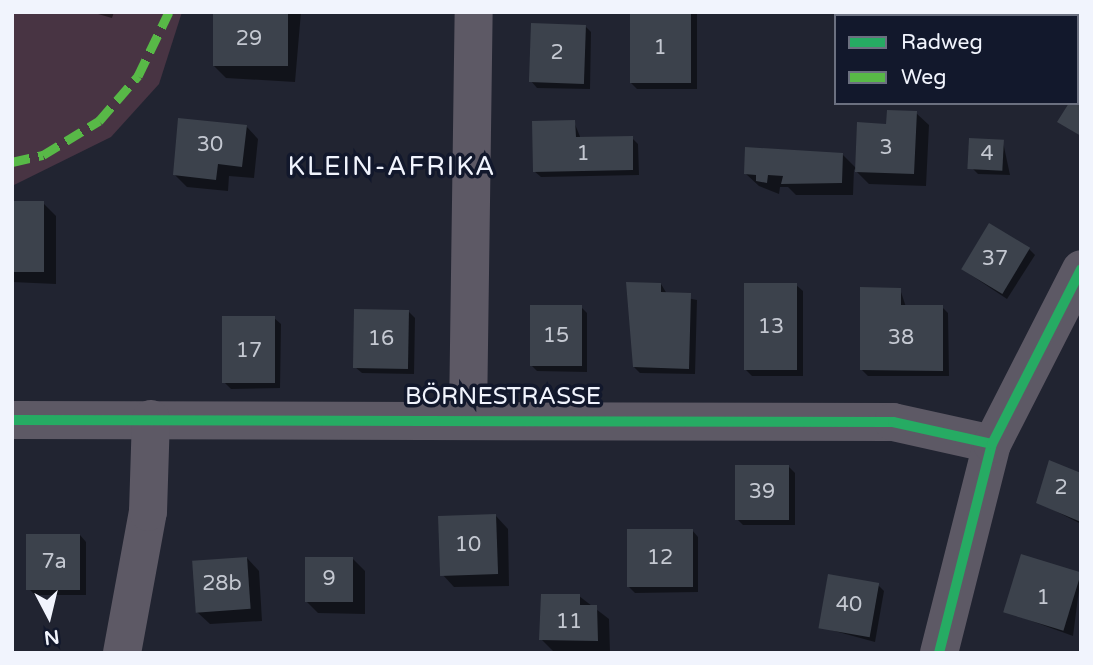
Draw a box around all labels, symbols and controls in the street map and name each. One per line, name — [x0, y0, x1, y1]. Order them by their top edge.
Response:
legend — [834, 14, 1079, 105]
house number: 29 — [236, 26, 262, 52]
text: Radweg — [901, 30, 983, 55]
house number: 1 — [653, 35, 667, 61]
house number: 2 — [550, 40, 564, 66]
text: Weg — [901, 65, 946, 90]
house number: 30 — [197, 132, 223, 158]
house number: 3 — [879, 135, 893, 161]
house number: 1 — [576, 141, 590, 167]
house number: 4 — [980, 141, 994, 167]
district label: KLEIN-AFRIKA — [289, 151, 495, 183]
house number: 37 — [982, 246, 1008, 272]
house number: 13 — [758, 314, 784, 340]
house number: 15 — [543, 323, 569, 349]
house number: 38 — [888, 325, 914, 351]
house number: 16 — [368, 326, 394, 352]
house number: 17 — [236, 338, 262, 364]
street label: BÖRNESTRASSE — [405, 383, 601, 411]
house number: 2 — [1054, 475, 1068, 501]
house number: 39 — [749, 479, 775, 505]
house number: 10 — [455, 532, 481, 558]
house number: 12 — [647, 545, 673, 571]
house number: 7a — [42, 549, 66, 575]
house number: 9 — [322, 566, 336, 592]
house number: 28b — [202, 571, 242, 597]
north arrow — [14, 581, 84, 651]
house number: 1 — [1036, 585, 1050, 611]
house number: 40 — [836, 592, 862, 618]
house number: 11 — [556, 609, 582, 635]
text: N — [43, 625, 60, 649]

